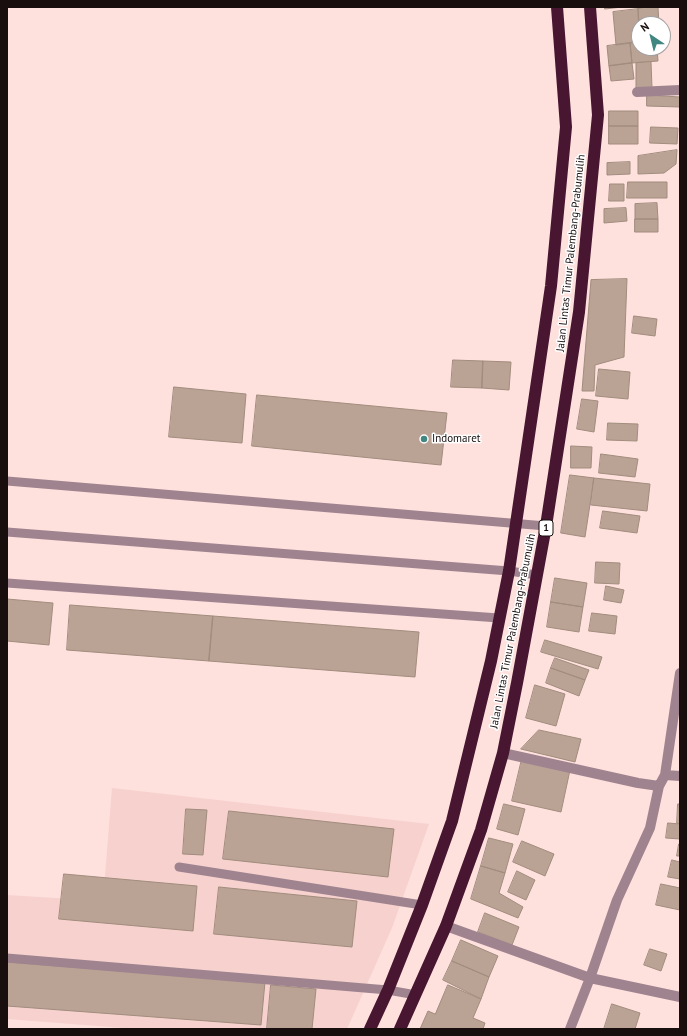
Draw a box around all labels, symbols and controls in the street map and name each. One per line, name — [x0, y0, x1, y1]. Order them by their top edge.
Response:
north arrow — [631, 16, 671, 56]
text: N — [638, 19, 652, 35]
street label: Jalan Lintas Timur Palembang-Prabumulih — [554, 154, 588, 352]
place label: Indomaret — [432, 432, 480, 446]
marker: Indomaret — [419, 434, 429, 444]
road number: 1 — [539, 520, 553, 536]
street label: Jalan Lintas Timur Palembang-Prabumulih — [488, 532, 538, 730]

